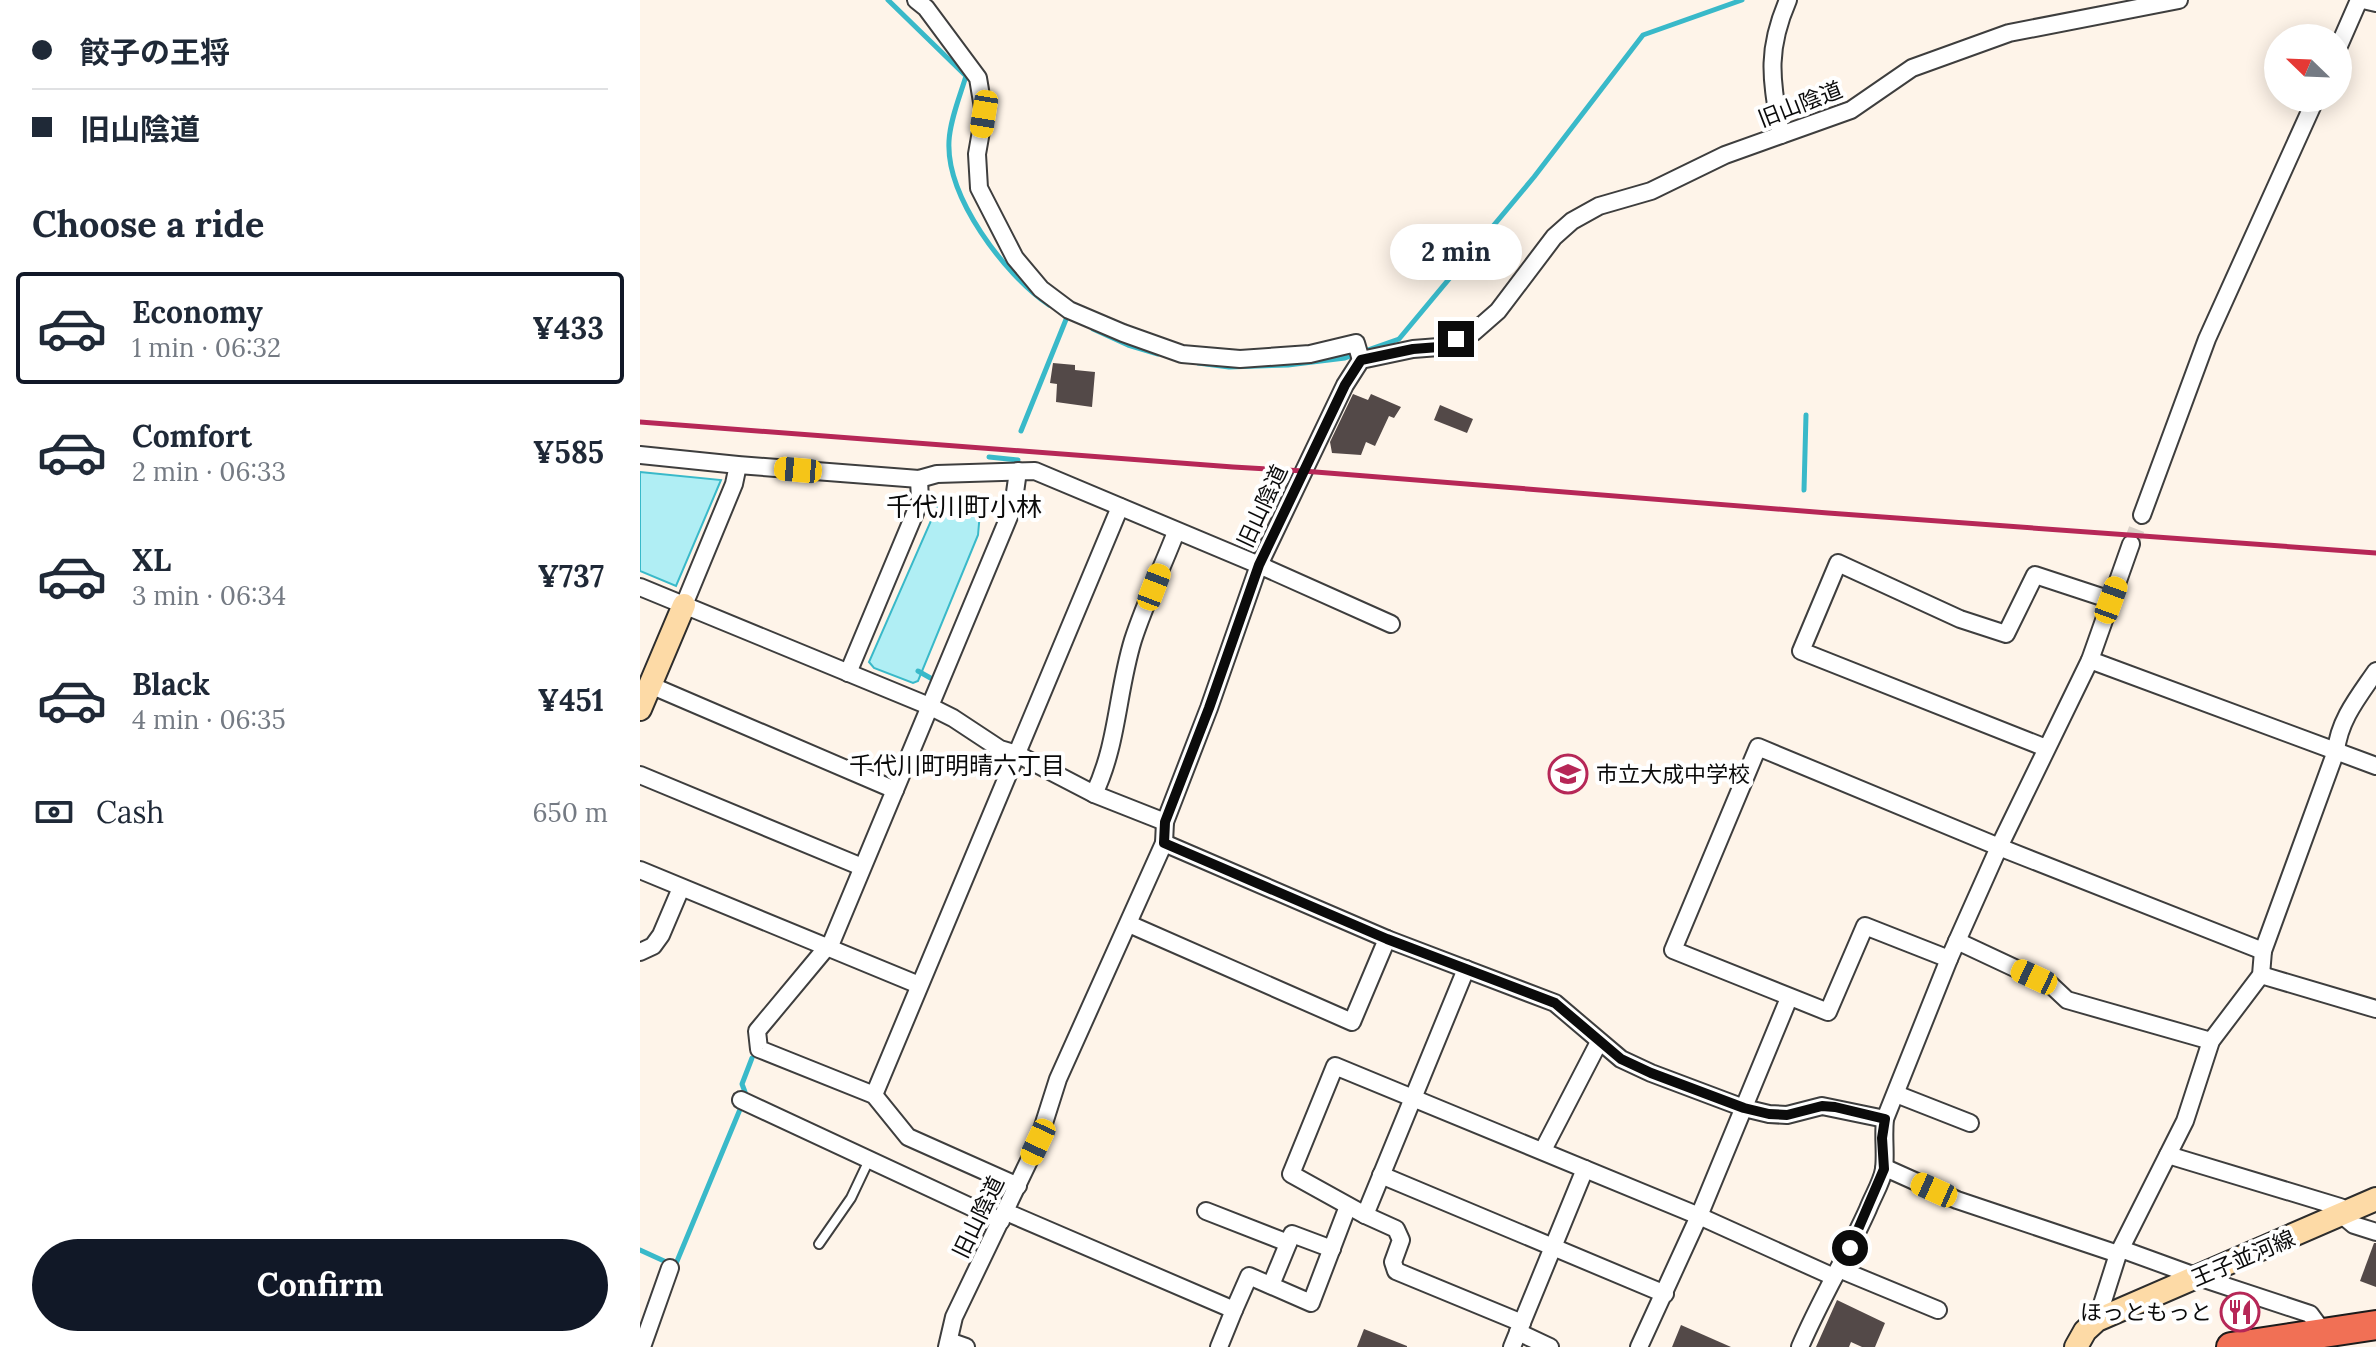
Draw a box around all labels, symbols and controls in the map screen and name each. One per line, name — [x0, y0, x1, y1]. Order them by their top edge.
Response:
north arrow — [2264, 24, 2352, 112]
map controls — [2264, 24, 2352, 112]
text: 餃子の王将 — [80, 33, 230, 71]
street label: 旧山陰道 — [1754, 75, 1846, 133]
car — [968, 88, 1000, 140]
text: 旧山陰道 — [80, 110, 200, 148]
text: Choose a ride — [32, 201, 264, 247]
callout: 2 min — [1390, 223, 1522, 279]
text: 2 min — [1421, 235, 1491, 268]
icon: car — [36, 292, 108, 364]
text: Economy — [132, 293, 263, 331]
text: ¥433 — [532, 309, 604, 347]
route end — [1438, 321, 1474, 357]
text: 1 min · 06:32 — [132, 331, 281, 364]
icon: car — [36, 416, 108, 488]
text: Comfort — [132, 417, 252, 455]
text: ¥585 — [533, 433, 604, 471]
text: 2 min · 06:33 — [132, 455, 286, 488]
car — [773, 456, 823, 484]
street label: 旧山陰道 — [1231, 460, 1293, 552]
district label: 千代川町小林 — [886, 490, 1042, 523]
icon: car — [36, 540, 108, 612]
text: XL — [132, 541, 171, 579]
text: ¥737 — [537, 557, 604, 595]
car — [1134, 560, 1174, 614]
car — [2092, 573, 2130, 627]
text: 3 min · 06:34 — [132, 579, 286, 612]
icon: car — [36, 664, 108, 736]
text: Black — [132, 665, 210, 703]
text: ¥451 — [538, 681, 604, 719]
text: 4 min · 06:35 — [132, 703, 286, 736]
district label: 千代川町明晴六丁目 — [849, 750, 1065, 781]
school or university icon: 市立大成中学校 — [1547, 753, 1589, 795]
place label: 市立大成中学校 — [1596, 760, 1750, 788]
icon: cash — [32, 790, 76, 834]
text: Cash — [96, 793, 164, 831]
text: 650 m — [533, 796, 608, 829]
car — [2007, 956, 2061, 998]
car — [1017, 1115, 1059, 1169]
car — [1907, 1169, 1961, 1211]
street label: 旧山陰道 — [946, 1171, 1010, 1263]
street label: 王子並河線 — [2187, 1224, 2299, 1292]
route start — [1832, 1230, 1868, 1266]
button: Confirm — [32, 1239, 608, 1331]
restaurant icon: ほっともっと — [2219, 1291, 2261, 1333]
place label: ほっともっと — [2080, 1298, 2212, 1326]

